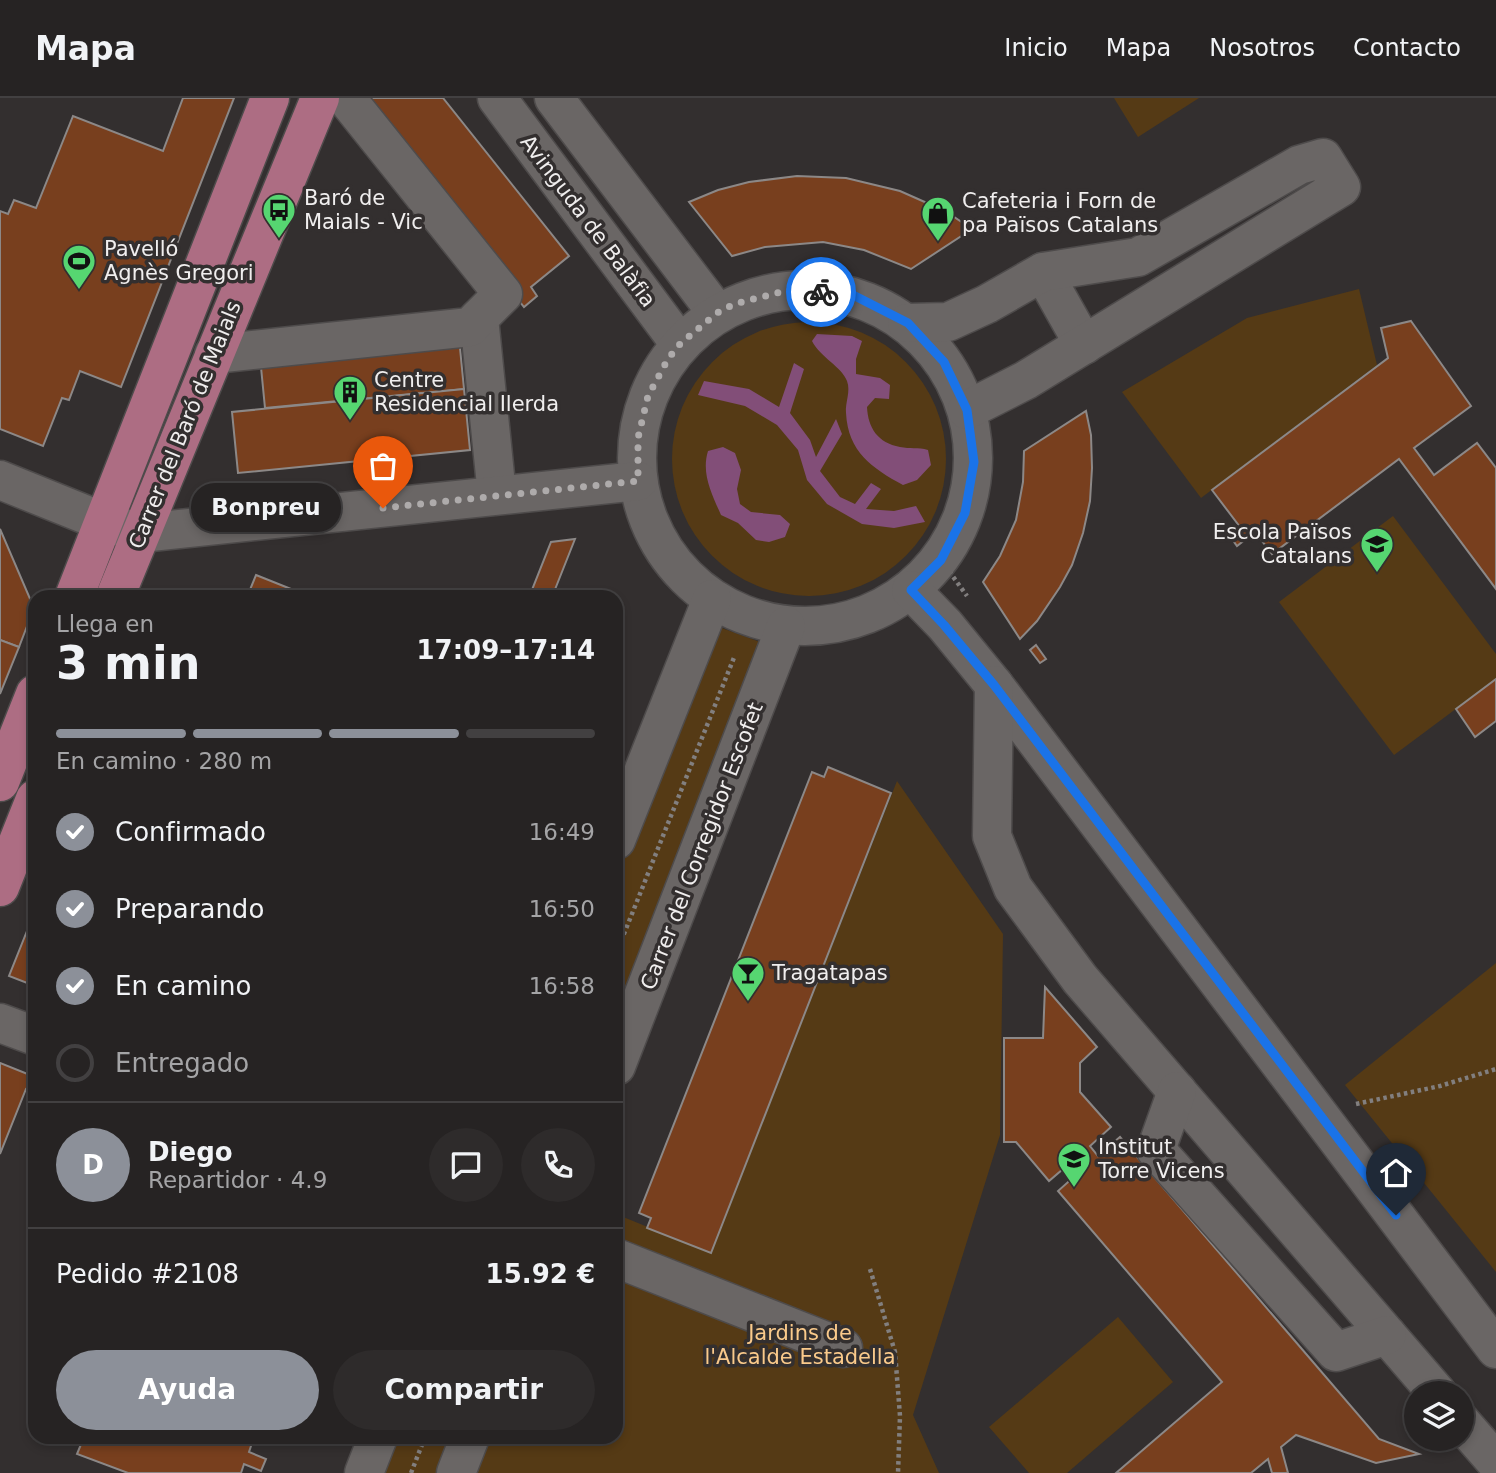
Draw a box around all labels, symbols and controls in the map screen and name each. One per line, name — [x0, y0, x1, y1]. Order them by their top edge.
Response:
text: Mapa — [35, 29, 136, 68]
text: Inicio — [1004, 34, 1068, 62]
text: Mapa — [1106, 34, 1171, 62]
text: Nosotros — [1209, 34, 1315, 62]
text: Contacto — [1353, 34, 1461, 62]
street label: Avinguda de Balàfia — [515, 130, 661, 312]
place label: Baró de Maials - Vic — [304, 186, 423, 234]
place label: Cafeteria i Forn de pa Països Catalans — [962, 189, 1158, 237]
bus stop icon: Baró de Maials - Vic — [260, 191, 298, 240]
shop icon: Cafeteria i Forn de pa Països Catalans — [919, 194, 957, 243]
place label: Pavelló Agnès Gregori — [104, 237, 254, 285]
sports icon: Pavelló Agnès Gregori — [60, 242, 98, 291]
courier — [786, 257, 856, 327]
icon: bike — [802, 273, 840, 311]
street label: Carrer del Baró de Maials — [124, 298, 246, 552]
place label: Centre Residencial Ilerda — [374, 368, 559, 416]
building icon: Centre Residencial Ilerda — [331, 373, 369, 422]
pin — [353, 436, 413, 508]
icon: bag — [364, 447, 402, 485]
callout: Bonpreu — [190, 484, 341, 532]
text: Bonpreu — [211, 494, 321, 520]
place label: Escola Països Catalans — [1213, 520, 1352, 568]
school or university icon: Escola Països Catalans — [1358, 525, 1396, 574]
text: Llega en — [56, 611, 154, 637]
text: 17:09–17:14 — [416, 635, 595, 665]
text: 3 min — [56, 636, 200, 690]
street label: Carrer del Corregidor Escofet — [636, 699, 768, 993]
text: En camino · 280 m — [56, 748, 272, 774]
icon: check — [56, 813, 94, 851]
text: Confirmado — [115, 817, 266, 847]
text: 16:49 — [529, 819, 595, 845]
icon: check — [56, 890, 94, 928]
text: Preparando — [115, 894, 264, 924]
text: 16:50 — [529, 896, 595, 922]
bar icon: Tragatapas — [729, 954, 767, 1003]
place label: Tragatapas — [771, 961, 888, 985]
icon: check — [56, 967, 94, 1005]
text: En camino — [115, 971, 251, 1001]
text: 16:58 — [529, 973, 595, 999]
text: Entregado — [115, 1048, 249, 1078]
button: chat — [429, 1128, 503, 1202]
button: phone — [521, 1128, 595, 1202]
place label: Institut Torre Vicens — [1097, 1135, 1225, 1183]
text: Diego — [148, 1137, 233, 1167]
school or university icon: Institut Torre Vicens — [1055, 1140, 1093, 1189]
pin — [1366, 1143, 1426, 1215]
text: D — [82, 1150, 104, 1180]
icon: home — [1377, 1154, 1415, 1192]
text: Repartidor · 4.9 — [148, 1167, 327, 1193]
text: Pedido #2108 — [56, 1259, 239, 1289]
text: 15.92 € — [486, 1259, 595, 1289]
park label: Jardins de l'Alcalde Estadella — [704, 1321, 896, 1369]
button: Ayuda — [56, 1350, 319, 1430]
button: Compartir — [333, 1350, 595, 1430]
map controls — [1404, 1381, 1474, 1451]
button: layers — [1404, 1381, 1474, 1451]

